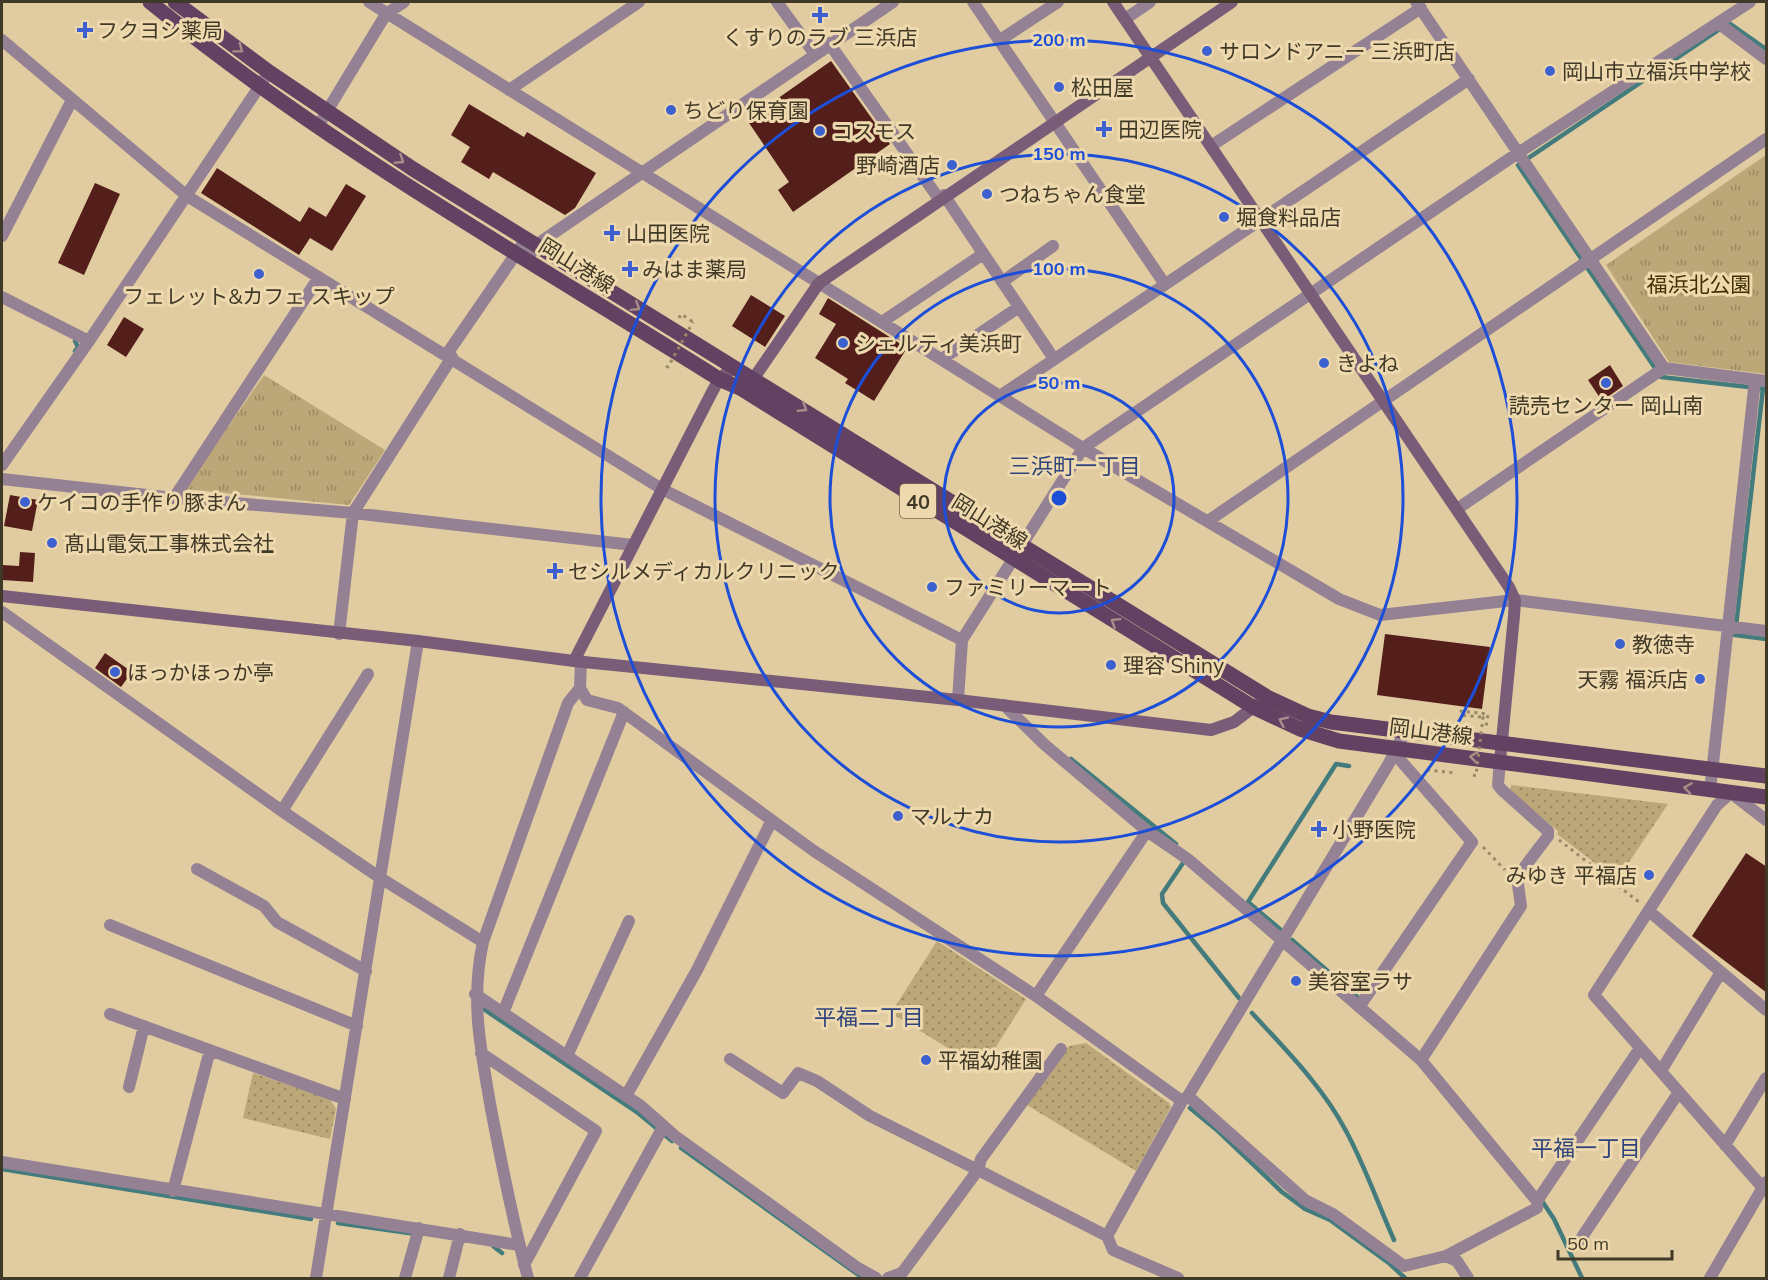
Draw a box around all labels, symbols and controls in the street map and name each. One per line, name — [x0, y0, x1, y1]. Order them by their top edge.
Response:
marker: くすりのラブ 三浜店 — [813, 8, 827, 22]
place label: フクヨシ薬局 — [97, 17, 223, 43]
marker: フクヨシ薬局 — [78, 23, 92, 37]
place label: くすりのラブ 三浜店 — [723, 24, 917, 50]
text: 200 m — [1032, 28, 1086, 51]
place label: サロンドアニー 三浜町店 — [1219, 38, 1455, 64]
one-way arrow — [232, 42, 243, 53]
marker: サロンドアニー 三浜町店 — [1200, 44, 1214, 58]
place label: 岡山市立福浜中学校 — [1562, 58, 1751, 84]
marker: 岡山市立福浜中学校 — [1543, 64, 1557, 78]
place label: 松田屋 — [1071, 74, 1134, 100]
marker: 松田屋 — [1052, 80, 1066, 94]
place label: ちどり保育園 — [683, 97, 809, 123]
marker: ちどり保育園 — [664, 103, 678, 117]
place label: 田辺医院 — [1118, 116, 1202, 142]
place label: コスモス — [832, 118, 916, 144]
marker: 田辺医院 — [1095, 120, 1113, 138]
marker: コスモス — [813, 124, 827, 138]
text: 150 m — [1032, 142, 1086, 165]
one-way arrow — [393, 152, 404, 163]
place label: 野崎酒店 — [856, 152, 940, 178]
marker: 野崎酒店 — [945, 158, 959, 172]
place label: つねちゃん食堂 — [999, 181, 1146, 207]
marker: つねちゃん食堂 — [980, 187, 994, 201]
place label: 堀食料品店 — [1236, 204, 1341, 230]
marker: 堀食料品店 — [1217, 210, 1231, 224]
place label: 山田医院 — [626, 220, 710, 246]
marker: 山田医院 — [603, 224, 621, 242]
street label: 岡山港線 — [534, 232, 620, 298]
place label: みはま薬局 — [642, 256, 747, 282]
text: 100 m — [1032, 257, 1086, 280]
marker: みはま薬局 — [623, 262, 637, 276]
marker: フェレット&カフェ スキップ — [252, 267, 266, 281]
park label: 福浜北公園 — [1647, 271, 1752, 297]
place label: フェレット&カフェ スキップ — [123, 283, 395, 309]
one-way arrow — [630, 300, 640, 312]
place label: シェルティ美浜町 — [855, 330, 1022, 356]
marker: シェルティ美浜町 — [836, 336, 850, 350]
place label: きよね — [1336, 350, 1399, 376]
marker: きよね — [1317, 356, 1331, 370]
text: 50 m — [1038, 371, 1080, 394]
marker: 読売センター 岡山南 — [1599, 376, 1613, 390]
place label: 読売センター 岡山南 — [1509, 392, 1703, 418]
one-way arrow — [796, 401, 807, 412]
district label: 三浜町一丁目 — [1009, 452, 1141, 480]
road number: 40 — [900, 484, 936, 518]
street label: 岡山港線 — [947, 488, 1033, 554]
centre of rings — [1049, 488, 1069, 508]
place label: ケイコの手作り豚まん — [37, 489, 247, 515]
marker: ケイコの手作り豚まん — [18, 495, 32, 509]
place label: 髙山電気工事株式会社 — [64, 530, 274, 556]
marker: 髙山電気工事株式会社 — [45, 536, 59, 550]
place label: セシルメディカルクリニック — [568, 558, 840, 584]
marker: セシルメディカルクリニック — [546, 562, 564, 580]
place label: ファミリーマート — [944, 574, 1112, 600]
marker: ファミリーマート — [925, 580, 939, 594]
one-way arrow — [1111, 618, 1121, 630]
place label: 教徳寺 — [1632, 631, 1695, 657]
marker: 教徳寺 — [1613, 637, 1627, 651]
place label: 理容 Shiny — [1123, 652, 1224, 678]
marker: 理容 Shiny — [1104, 658, 1118, 672]
place label: ほっかほっか亭 — [127, 659, 274, 685]
marker: ほっかほっか亭 — [108, 665, 122, 679]
place label: 天霧 福浜店 — [1578, 666, 1688, 692]
marker: 天霧 福浜店 — [1693, 672, 1707, 686]
street label: 岡山港線 — [1388, 713, 1474, 749]
one-way arrow — [1279, 717, 1290, 729]
one-way arrow — [1469, 752, 1478, 764]
one-way arrow — [1683, 782, 1692, 794]
place label: マルナカ — [910, 803, 994, 829]
marker: マルナカ — [891, 809, 905, 823]
place label: 小野医院 — [1332, 816, 1416, 842]
marker: 小野医院 — [1310, 820, 1328, 838]
place label: みゆき 平福店 — [1506, 862, 1637, 888]
marker: みゆき 平福店 — [1642, 868, 1656, 882]
place label: 美容室ラサ — [1308, 968, 1413, 994]
marker: 美容室ラサ — [1289, 974, 1303, 988]
district label: 平福二丁目 — [814, 1003, 924, 1031]
place label: 平福幼稚園 — [938, 1047, 1043, 1073]
marker: 平福幼稚園 — [919, 1053, 933, 1067]
district label: 平福一丁目 — [1531, 1134, 1641, 1162]
scale bar — [1558, 1223, 1672, 1261]
text: 50 m — [1567, 1232, 1609, 1255]

